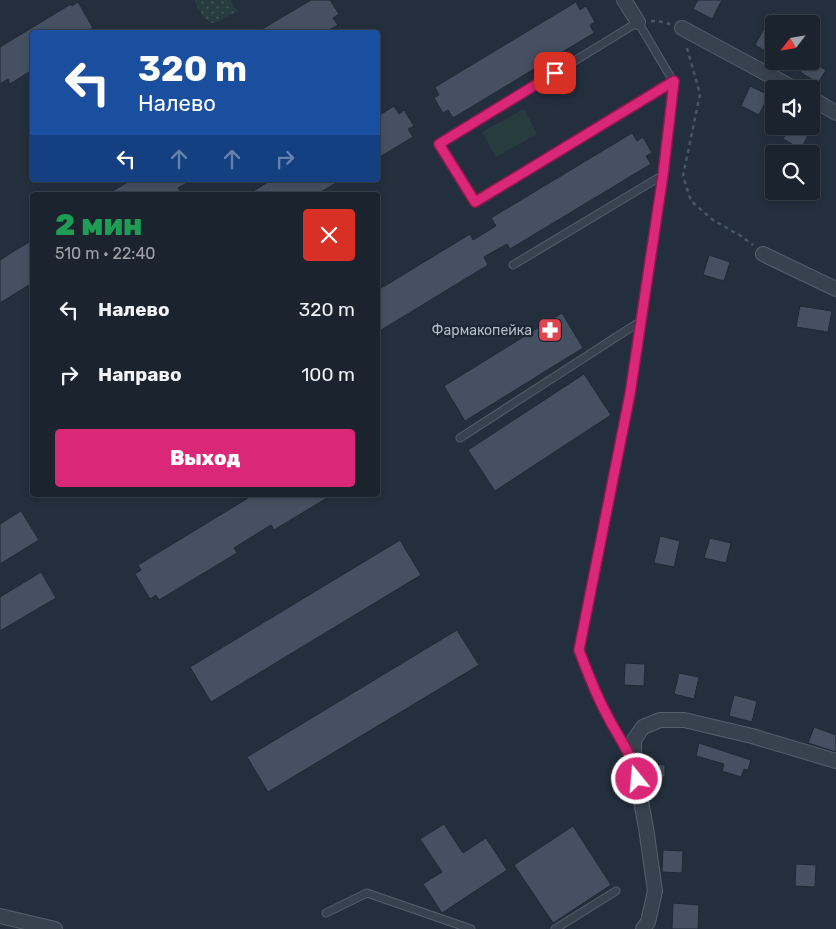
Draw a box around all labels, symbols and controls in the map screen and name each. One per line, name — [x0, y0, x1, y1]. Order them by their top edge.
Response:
north arrow — [765, 15, 820, 70]
map controls — [765, 15, 820, 200]
text: 320 m — [138, 48, 247, 90]
icon: left — [55, 50, 120, 115]
pin — [534, 52, 576, 94]
icon: arrive — [541, 59, 569, 87]
button: sound — [765, 80, 820, 135]
text: Налево — [138, 90, 216, 117]
icon: left — [112, 145, 140, 173]
icon: ahead — [165, 145, 193, 173]
icon: ahead — [218, 145, 246, 173]
icon: right — [271, 145, 299, 173]
button: search — [765, 145, 820, 200]
text: 2 мин — [55, 207, 143, 243]
button: close — [303, 209, 355, 261]
text: 510 m · 22:40 — [55, 244, 156, 263]
icon: left — [55, 296, 83, 324]
text: Налево — [98, 298, 170, 321]
text: 320 m — [299, 298, 355, 321]
pharmacy icon: Фармакопейка — [537, 317, 563, 343]
place label: Фармакопейка — [432, 322, 532, 339]
icon: right — [55, 361, 83, 389]
text: Направо — [98, 363, 182, 386]
text: 100 m — [301, 363, 355, 386]
button: Выход — [55, 429, 355, 487]
position arrow — [610, 752, 662, 804]

